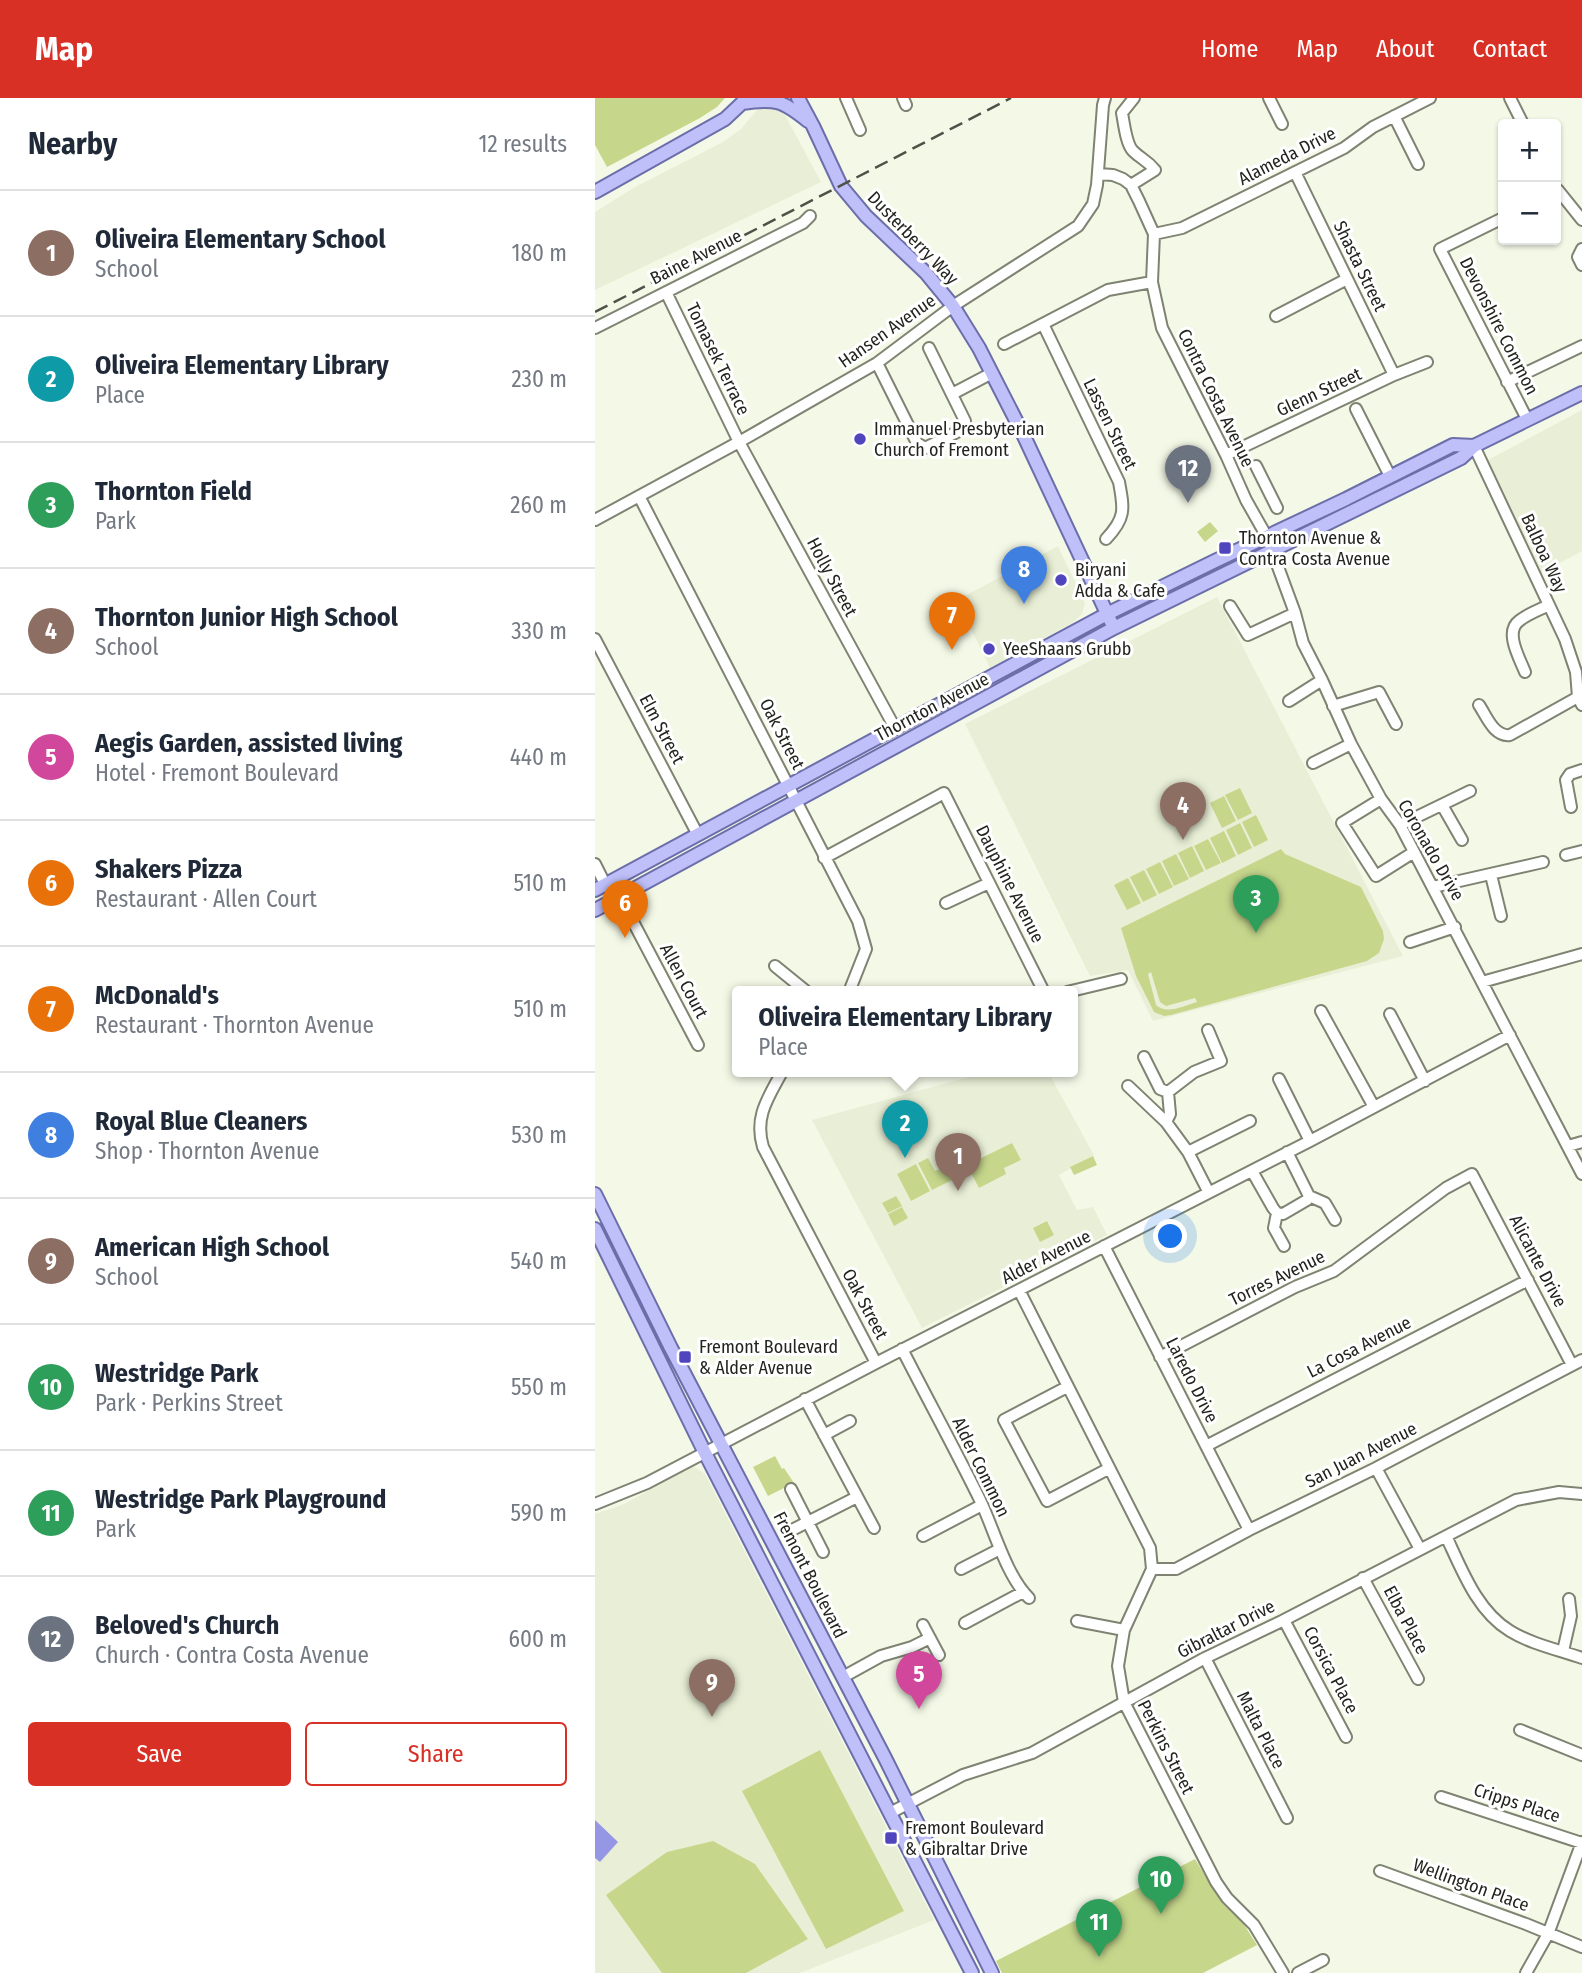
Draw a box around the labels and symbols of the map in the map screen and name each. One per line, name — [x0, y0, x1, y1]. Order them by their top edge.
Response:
street label: Alameda Drive — [1235, 122, 1340, 190]
street label: Dusterberry Way — [863, 187, 963, 289]
street label: Shasta Street — [1329, 217, 1391, 315]
street label: Baine Avenue — [646, 224, 746, 289]
street label: Devonshire Common — [1455, 253, 1543, 399]
street label: Hansen Avenue — [834, 289, 940, 373]
street label: Tomasek Terrace — [681, 299, 755, 419]
street label: Contra Costa Avenue — [1173, 325, 1259, 471]
street label: Glenn Street — [1273, 363, 1365, 421]
street label: Lassen Street — [1078, 375, 1142, 473]
place label: Immanuel Presbyterian Church of Fremont — [874, 418, 1045, 461]
marker: Immanuel Presbyterian Church of Fremont — [852, 431, 868, 447]
pin: 12 — [1165, 445, 1211, 503]
street label: Balboa Way — [1516, 510, 1572, 596]
place label: Thornton Avenue & Contra Costa Avenue — [1239, 527, 1390, 570]
street label: Holly Street — [802, 534, 862, 620]
marker: Thornton Avenue & Contra Costa Avenue — [1217, 540, 1233, 556]
pin: 8 — [1001, 546, 1047, 604]
place label: Biryani Adda & Cafe — [1075, 559, 1165, 602]
marker: Biryani Adda & Cafe — [1053, 572, 1069, 588]
pin: 7 — [929, 592, 975, 650]
place label: YeeShaans Grubb — [1003, 638, 1131, 660]
marker: YeeShaans Grubb — [981, 641, 997, 657]
street label: Thornton Avenue — [871, 668, 993, 746]
street label: Elm Street — [635, 691, 689, 768]
street label: Oak Street — [755, 695, 809, 773]
pin: 4 — [1160, 782, 1206, 840]
street label: Coronado Drive — [1393, 795, 1469, 905]
street label: Dauphine Avenue — [971, 822, 1049, 946]
pin: 3 — [1233, 875, 1279, 933]
pin: 6 — [602, 880, 648, 938]
street label: Allen Court — [655, 940, 713, 1022]
pin: 2 — [882, 1100, 928, 1158]
pin: 1 — [935, 1133, 981, 1191]
street label: Alicante Drive — [1504, 1211, 1572, 1311]
your location — [1153, 1219, 1187, 1253]
street label: Alder Avenue — [998, 1225, 1094, 1289]
street label: Torres Avenue — [1226, 1245, 1329, 1311]
street label: Oak Street — [837, 1265, 893, 1343]
street label: La Cosa Avenue — [1303, 1311, 1415, 1383]
street label: Laredo Drive — [1161, 1334, 1223, 1426]
place label: Fremont Boulevard & Alder Avenue — [699, 1336, 838, 1379]
marker: Fremont Boulevard & Alder Avenue — [677, 1349, 693, 1365]
street label: Alder Common — [947, 1414, 1015, 1520]
street label: San Juan Avenue — [1301, 1417, 1421, 1493]
street label: Fremont Boulevard — [769, 1508, 851, 1642]
street label: Elba Place — [1379, 1582, 1433, 1658]
street label: Gibraltar Drive — [1173, 1595, 1279, 1663]
street label: Corsica Place — [1299, 1622, 1363, 1718]
pin: 5 — [896, 1651, 942, 1709]
pin: 9 — [689, 1659, 735, 1717]
street label: Malta Place — [1232, 1688, 1290, 1772]
street label: Perkins Street — [1133, 1696, 1199, 1798]
street label: Cripps Place — [1471, 1779, 1563, 1827]
place label: Fremont Boulevard & Gibraltar Drive — [905, 1817, 1044, 1860]
marker: Fremont Boulevard & Gibraltar Drive — [883, 1830, 899, 1846]
street label: Wellington Place — [1410, 1854, 1532, 1916]
pin: 10 — [1138, 1856, 1184, 1914]
pin: 11 — [1076, 1899, 1122, 1957]

